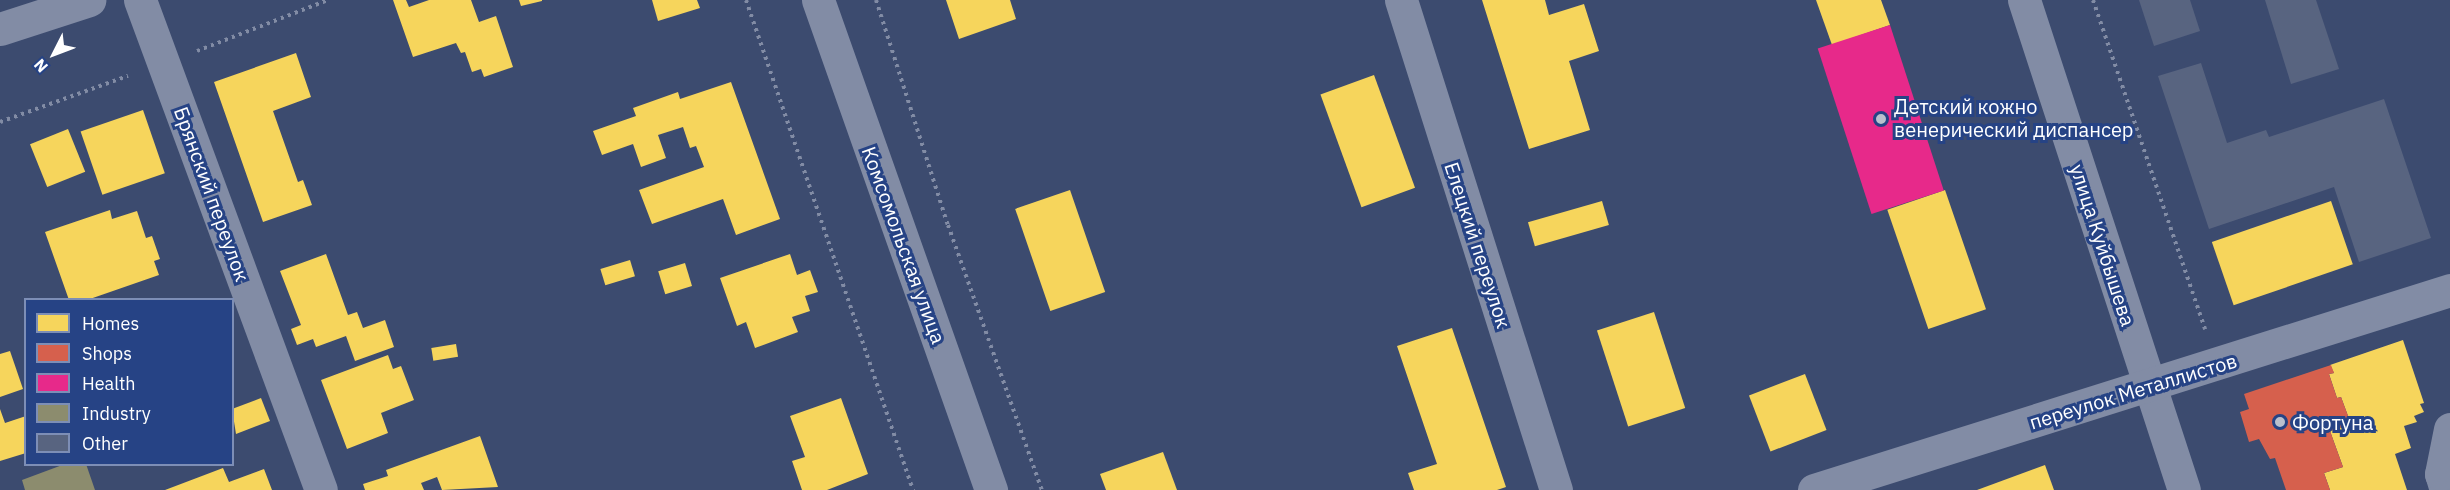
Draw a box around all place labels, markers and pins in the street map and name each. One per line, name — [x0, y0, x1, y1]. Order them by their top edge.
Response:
place label: Детский кожно венерический диспансер — [1894, 95, 2133, 142]
marker: Детский кожно венерический диспансер — [1872, 110, 1890, 128]
place label: Фортуна — [2292, 410, 2373, 434]
marker: Фортуна — [2273, 415, 2287, 429]

